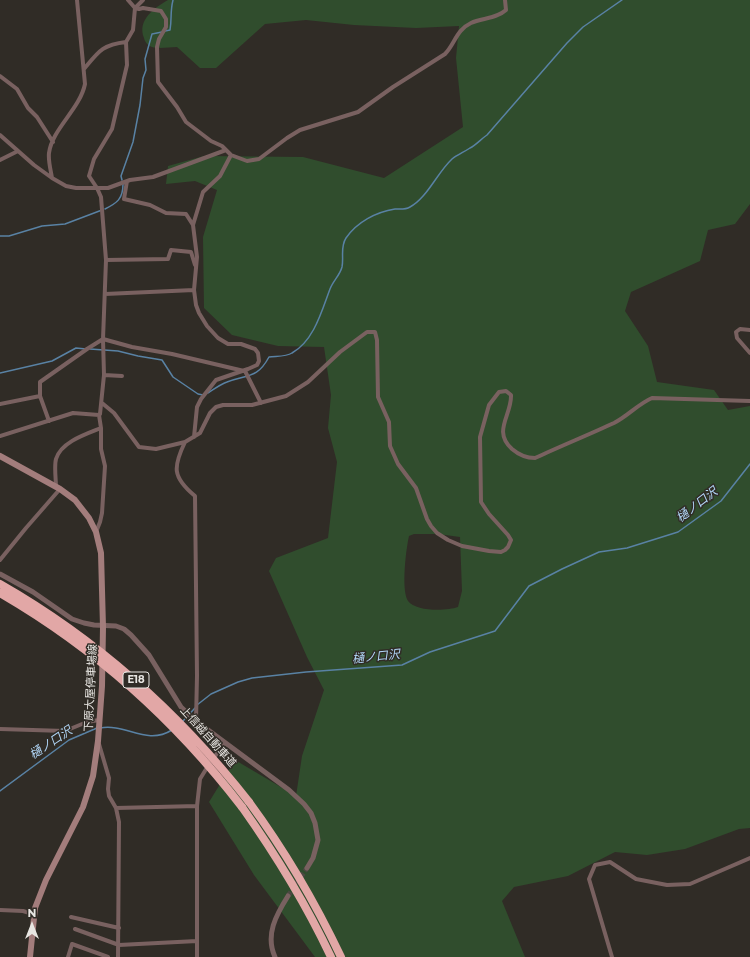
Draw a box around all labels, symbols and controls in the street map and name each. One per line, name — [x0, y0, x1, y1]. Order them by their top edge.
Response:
water label: 樋ノ口沢 — [674, 485, 720, 525]
street label: 下原大屋停車場線 — [82, 644, 100, 732]
water label: 樋ノ口沢 — [351, 647, 401, 667]
road number: E18 — [123, 672, 149, 688]
street label: 上信越自動車道 — [177, 704, 239, 770]
water label: 樋ノ口沢 — [27, 724, 75, 762]
north arrow — [12, 905, 52, 945]
text: N — [28, 906, 36, 920]

